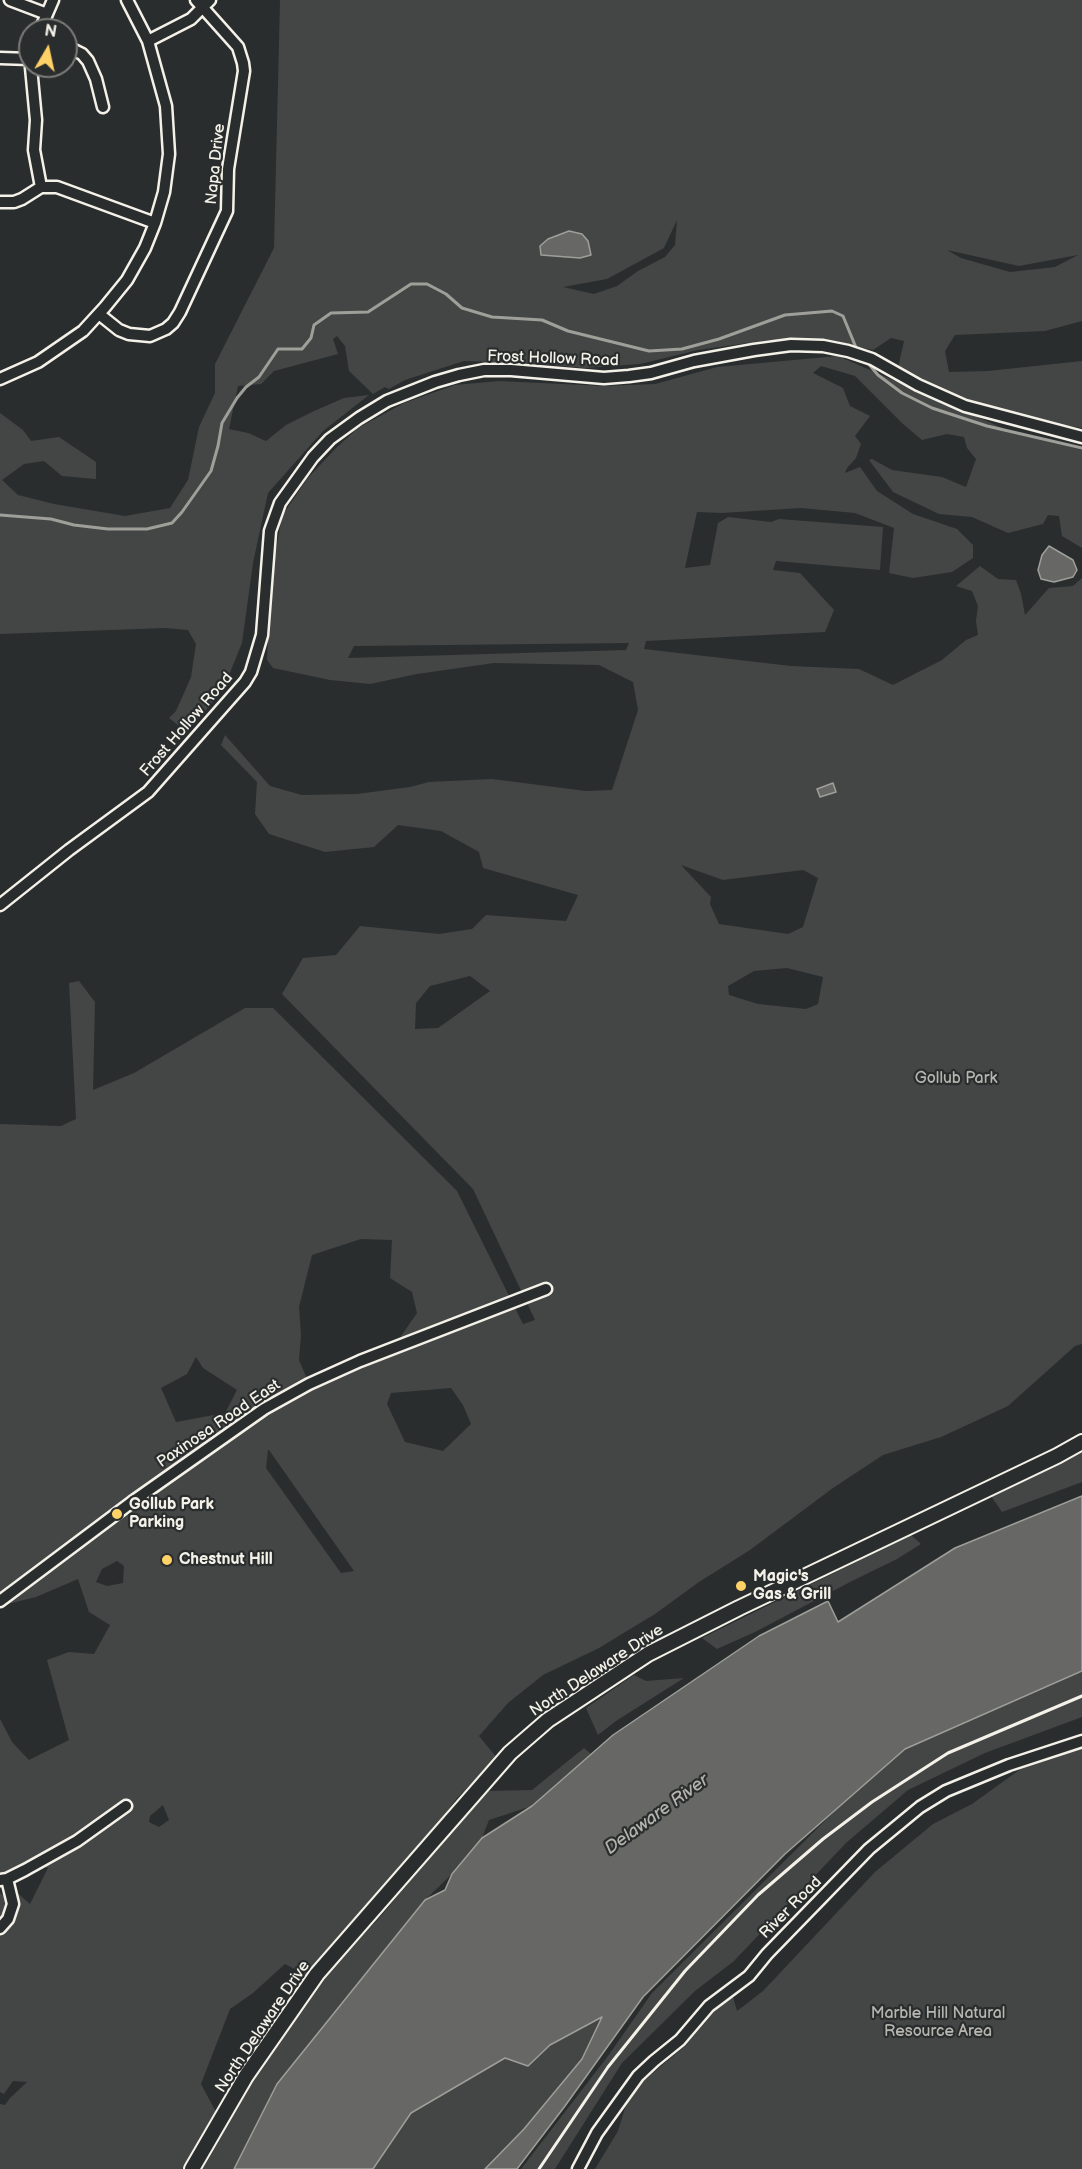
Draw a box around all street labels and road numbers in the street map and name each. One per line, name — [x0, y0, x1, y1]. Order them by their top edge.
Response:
street label: Napa Drive — [202, 123, 230, 205]
street label: Frost Hollow Road — [487, 347, 619, 371]
street label: Frost Hollow Road — [137, 669, 237, 781]
street label: Paxinosa Road East — [154, 1376, 284, 1472]
street label: North Delaware Drive — [527, 1621, 667, 1721]
street label: River Road — [756, 1873, 826, 1943]
street label: North Delaware Drive — [212, 1957, 314, 2097]

